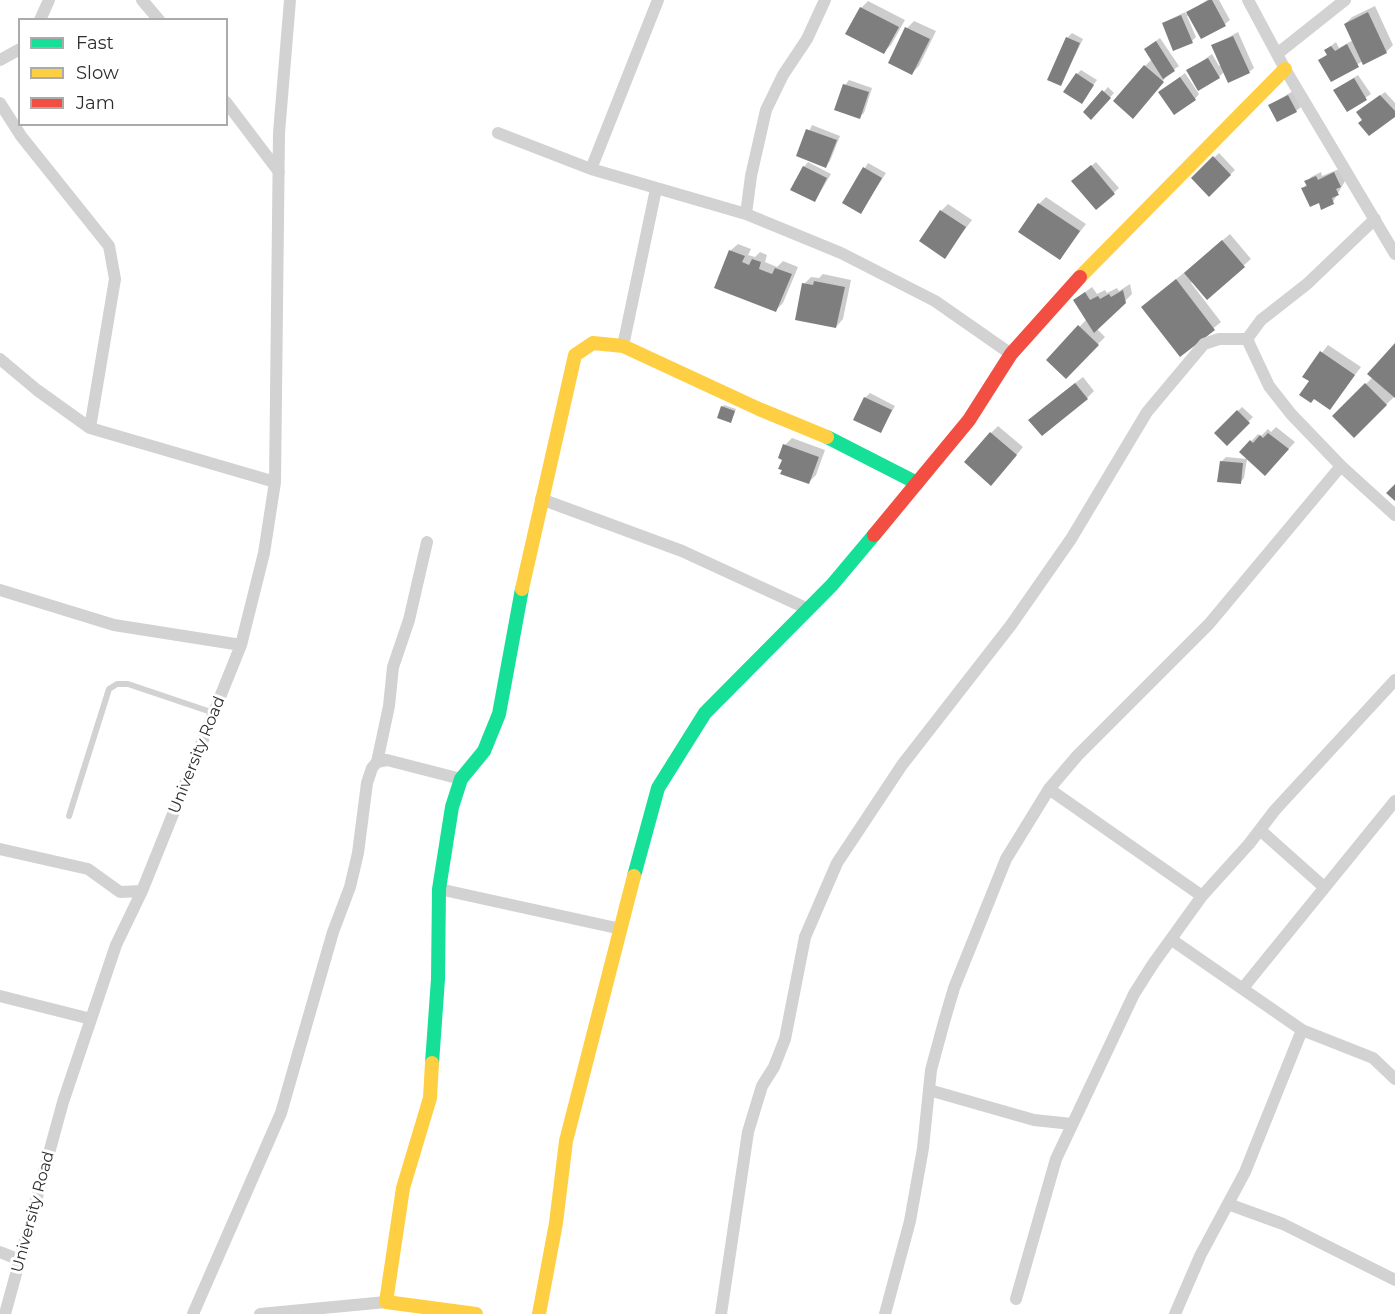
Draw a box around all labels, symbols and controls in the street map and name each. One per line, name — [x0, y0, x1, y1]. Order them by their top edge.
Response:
legend — [18, 18, 228, 126]
text: Fast — [76, 32, 114, 54]
text: Slow — [76, 62, 119, 84]
text: Jam — [76, 92, 115, 114]
street label: University Road — [165, 694, 229, 816]
street label: University Road — [8, 1149, 58, 1275]

